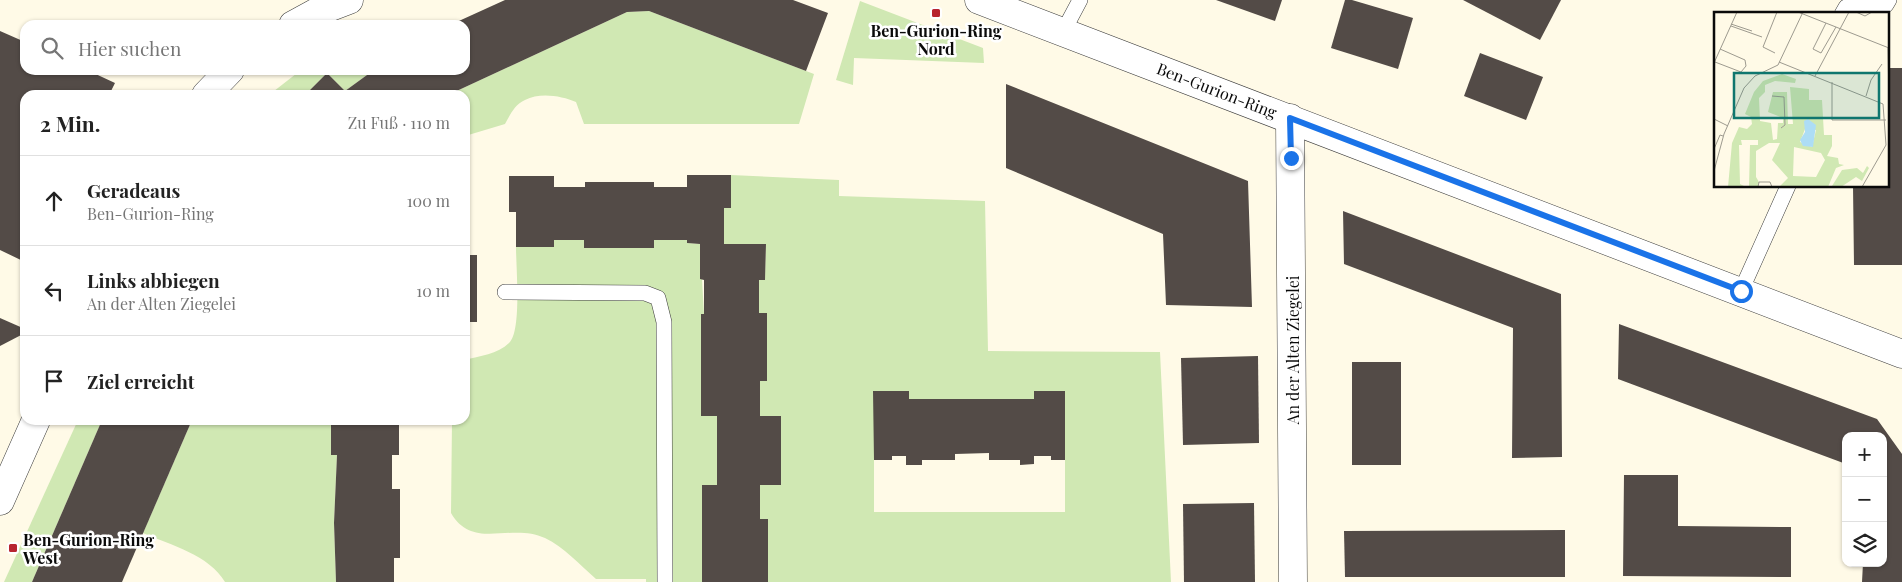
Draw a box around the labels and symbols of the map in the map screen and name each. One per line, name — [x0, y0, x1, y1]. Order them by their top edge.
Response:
marker: Ben-Gurion-Ring Nord — [930, 7, 942, 19]
inset map — [1714, 12, 1890, 188]
place label: Ben-Gurion-Ring Nord — [870, 20, 1002, 59]
street label: Ben-Gurion-Ring — [1154, 57, 1280, 123]
route end — [1280, 147, 1303, 170]
street label: An der Alten Ziegelei — [1282, 275, 1303, 426]
route start — [1730, 280, 1753, 303]
place label: Ben-Gurion-Ring West — [22, 529, 154, 568]
marker: Ben-Gurion-Ring West — [7, 542, 19, 554]

